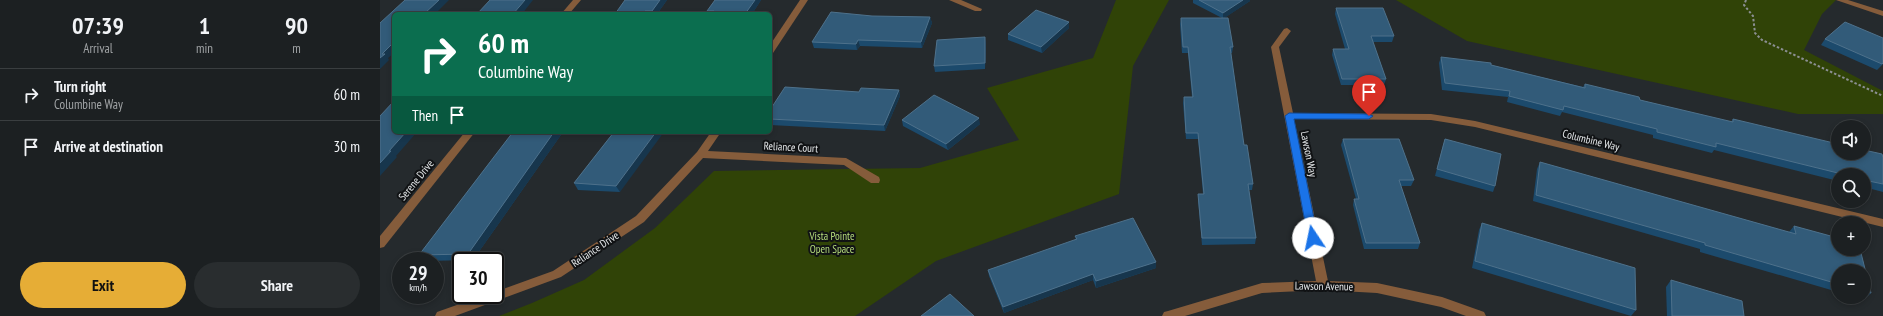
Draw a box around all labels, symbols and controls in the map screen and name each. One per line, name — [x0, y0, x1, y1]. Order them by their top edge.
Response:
text: 07:39 — [72, 10, 124, 41]
text: 1 — [199, 10, 210, 41]
text: 90 — [285, 10, 308, 41]
text: 60 m — [478, 24, 529, 61]
icon: right — [412, 28, 464, 80]
text: Arrival — [83, 40, 113, 57]
text: min — [196, 40, 213, 57]
text: m — [292, 40, 301, 57]
text: Columbine Way — [478, 60, 573, 83]
pin — [1352, 75, 1386, 116]
text: Turn right — [54, 77, 106, 96]
icon: arrive — [1358, 81, 1380, 103]
icon: right — [20, 84, 42, 106]
text: 60 m — [334, 85, 360, 104]
text: Columbine Way — [54, 96, 123, 113]
icon: arrive — [446, 104, 468, 126]
text: Then — [412, 106, 438, 125]
map controls — [1831, 120, 1871, 304]
button: sound — [1831, 120, 1871, 160]
street label: Columbine Way — [1561, 126, 1622, 154]
street label: Lawson Way — [1298, 130, 1320, 179]
icon: arrive — [20, 136, 42, 158]
text: Arrive at destination — [54, 137, 163, 156]
text: 30 m — [334, 137, 360, 156]
street label: Reliance Court — [763, 139, 819, 155]
street label: Serene Drive — [395, 156, 437, 203]
button: search — [1831, 168, 1871, 208]
button: + — [1831, 216, 1871, 256]
position arrow — [1292, 217, 1334, 259]
street label: Reliance Drive — [569, 228, 622, 270]
park label: Vista Pointe Open Space — [808, 229, 855, 256]
speed limit sign: 30 — [452, 252, 504, 304]
text: 29 — [408, 260, 428, 286]
button: Exit — [20, 262, 186, 308]
button: Share — [194, 262, 360, 308]
button: − — [1831, 264, 1871, 304]
street label: Lawson Avenue — [1295, 278, 1354, 294]
text: km/h — [409, 281, 427, 294]

